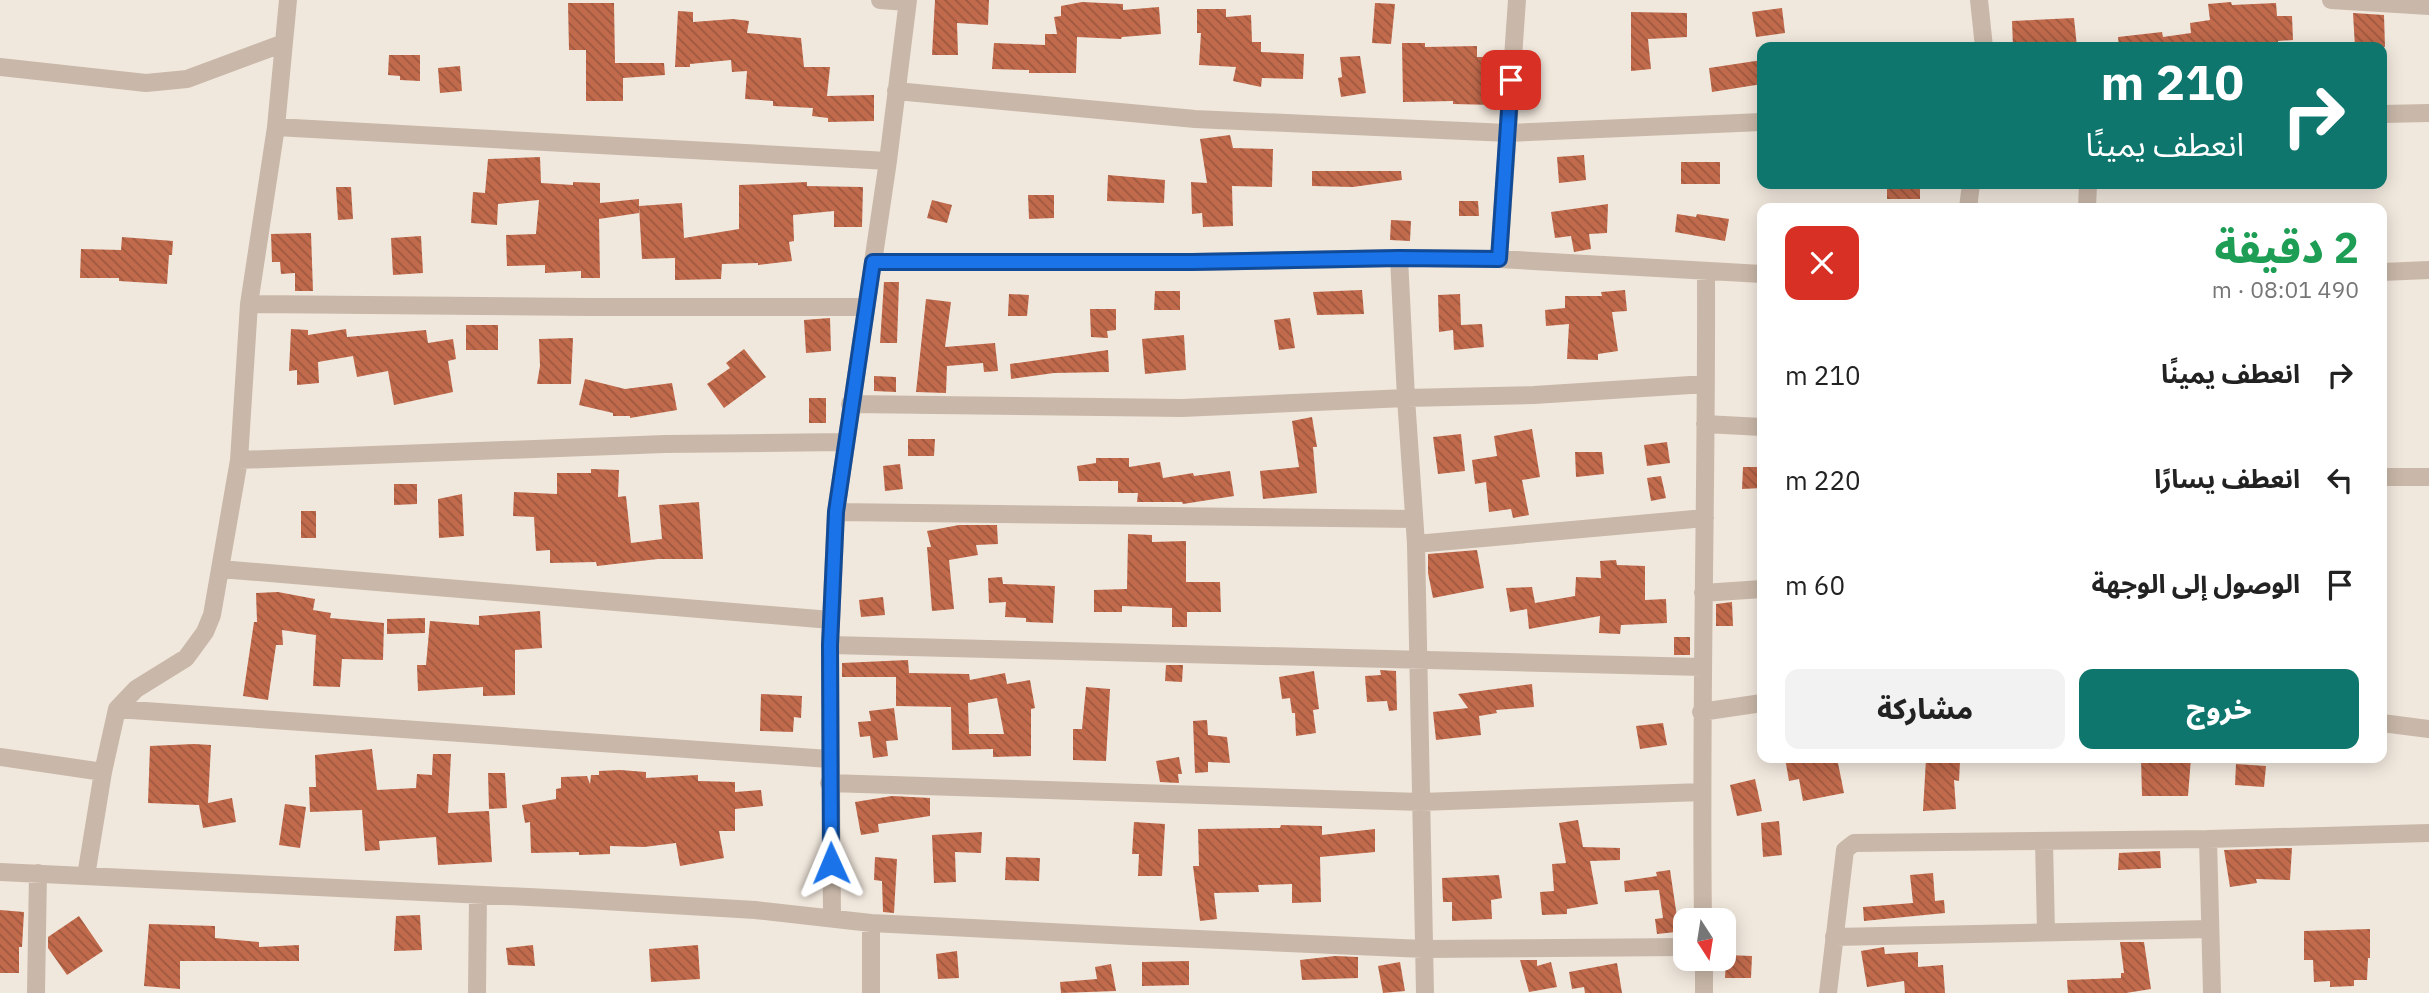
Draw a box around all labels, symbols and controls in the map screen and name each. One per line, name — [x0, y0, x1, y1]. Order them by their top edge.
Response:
pin — [1481, 50, 1541, 110]
text: 210 m — [2100, 50, 2244, 113]
icon: arrive — [1492, 61, 1530, 99]
icon: right — [2268, 70, 2359, 161]
text: انعطف يمينًا — [2085, 123, 2244, 165]
text: 2 دقيقة — [2214, 220, 2359, 275]
button: close — [1785, 226, 1859, 300]
text: 490 m · 08:01 — [2212, 274, 2359, 304]
text: انعطف يمينًا — [2161, 356, 2300, 390]
icon: right — [2321, 356, 2359, 394]
text: 210 m — [1785, 358, 1861, 392]
text: انعطف يسارًا — [2154, 461, 2300, 495]
icon: left — [2321, 461, 2359, 499]
text: 220 m — [1785, 463, 1861, 497]
text: الوصول إلى الوجهة — [2091, 566, 2300, 600]
icon: arrive — [2321, 566, 2359, 604]
text: 60 m — [1785, 568, 1845, 602]
button: مشاركة — [1785, 669, 2065, 749]
button: خروج — [2079, 669, 2359, 749]
position arrow — [794, 826, 868, 900]
north arrow — [1673, 908, 1736, 971]
map controls — [1673, 908, 1736, 971]

